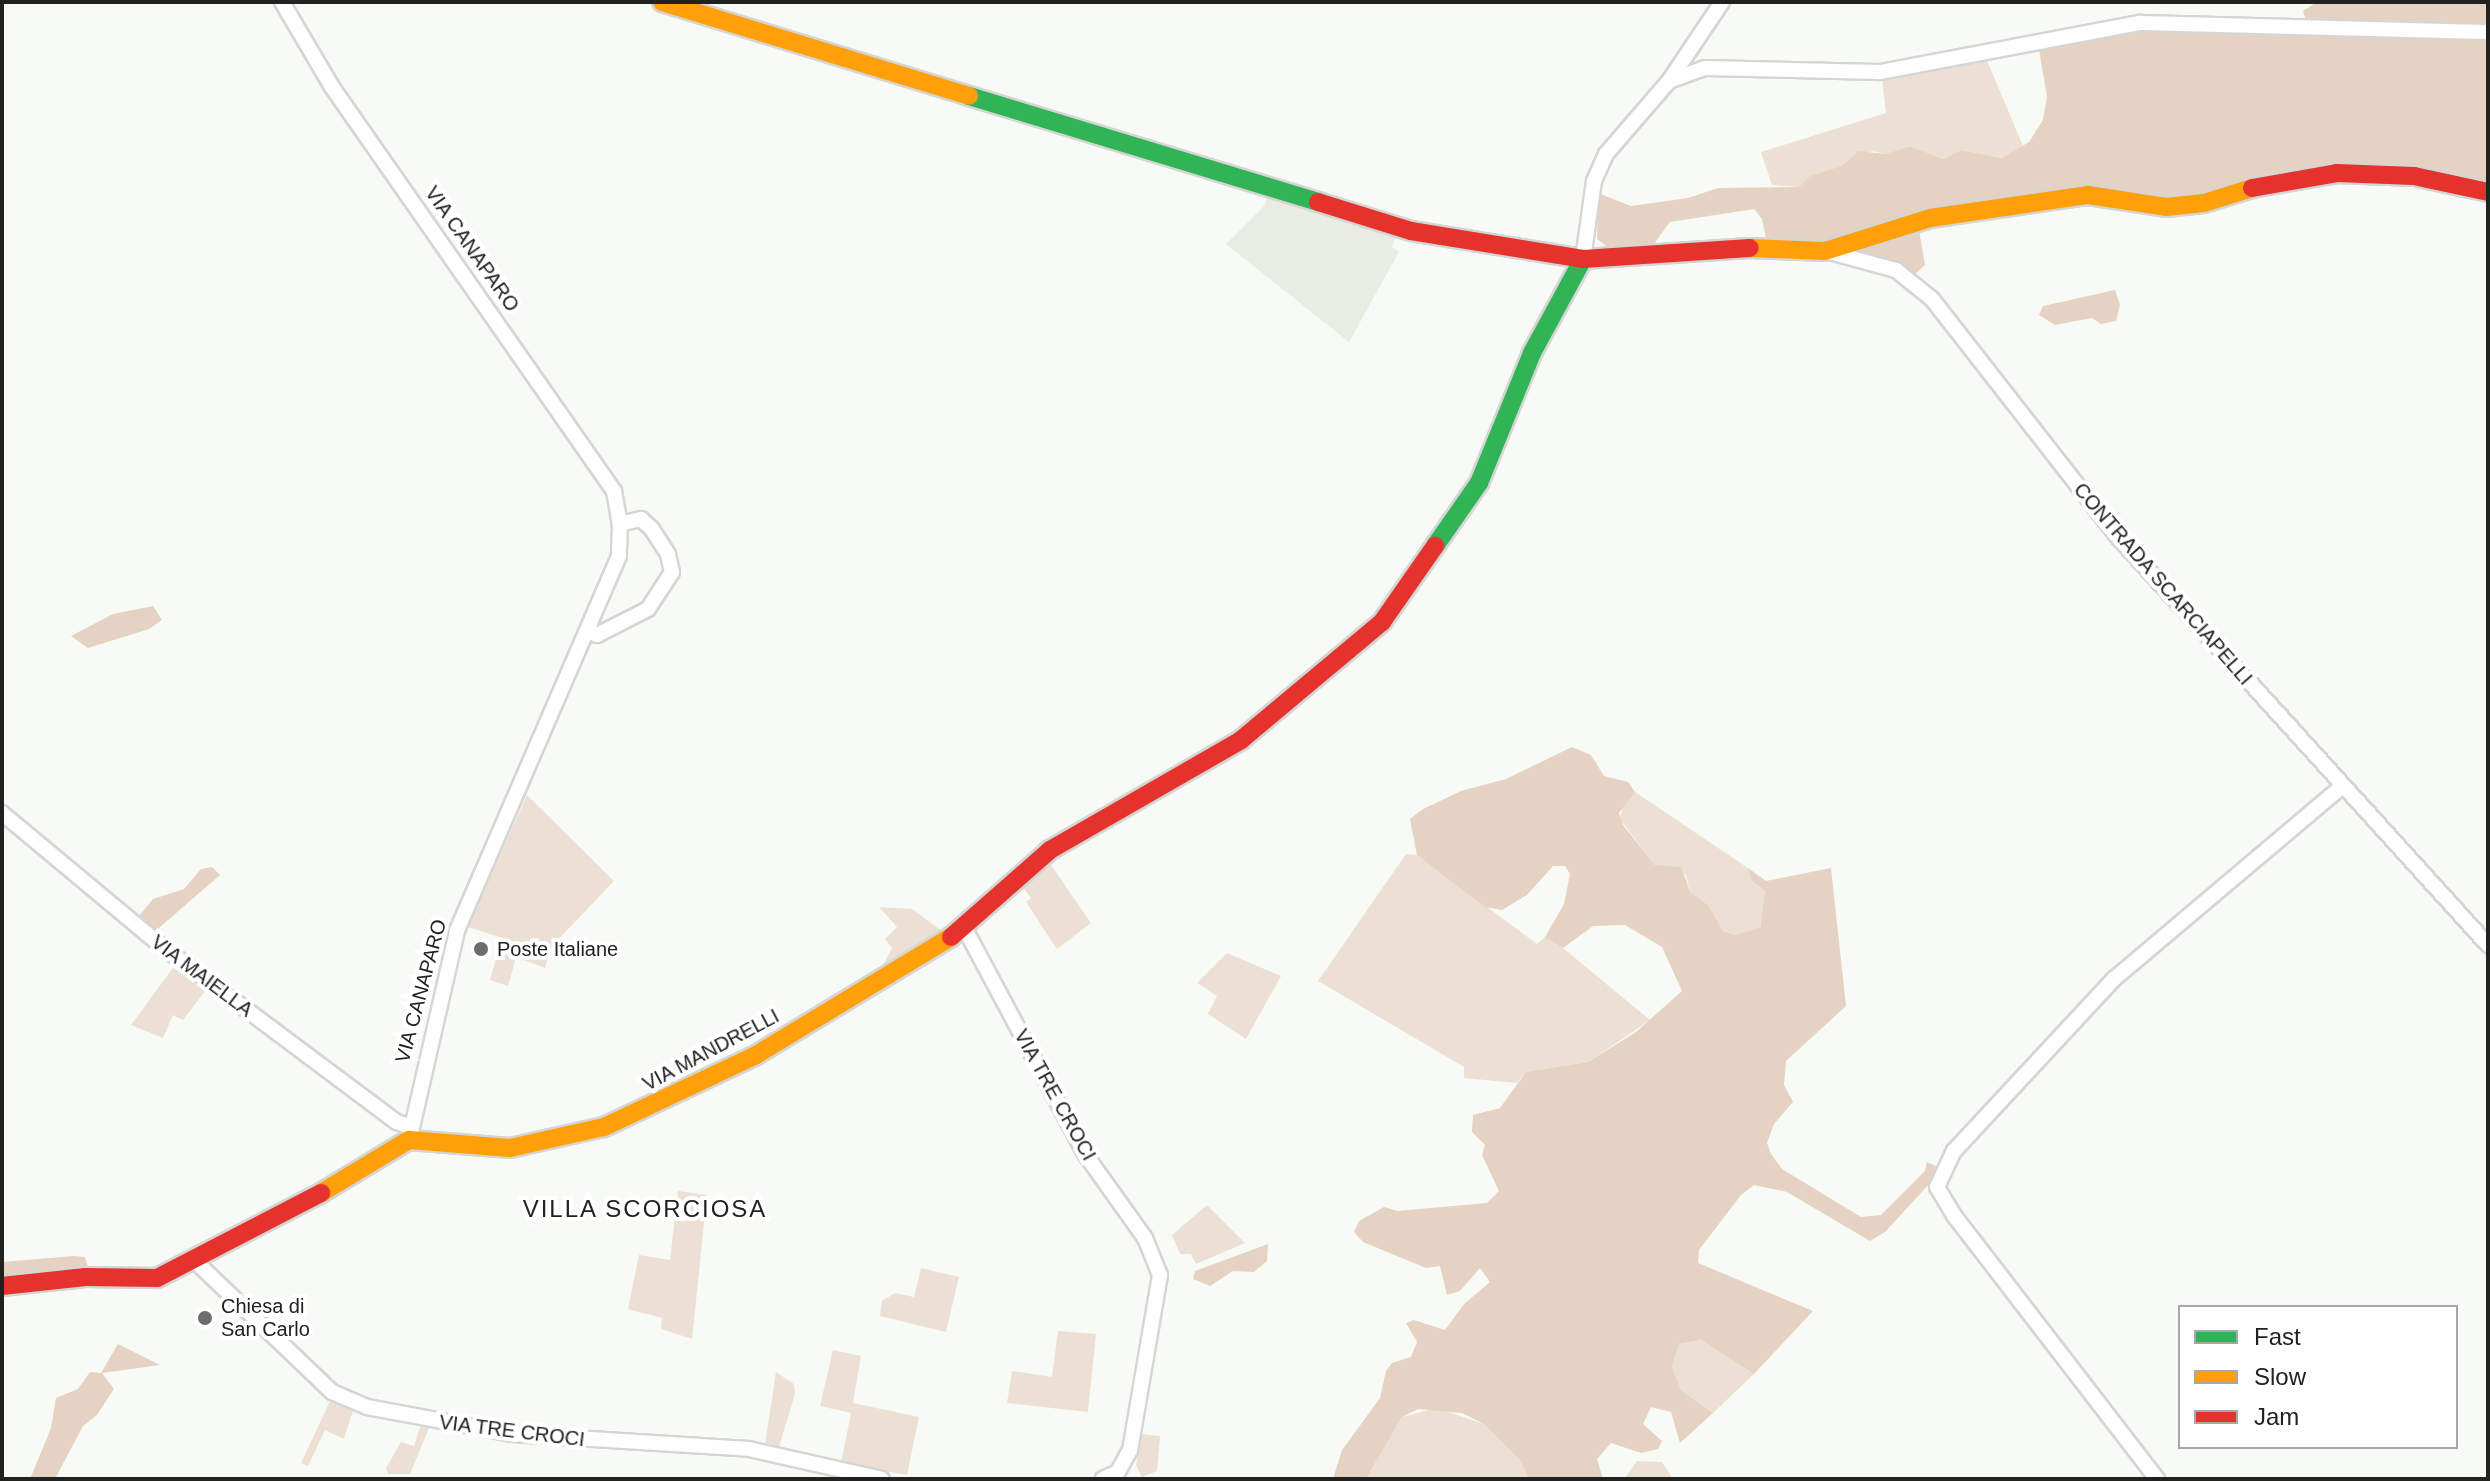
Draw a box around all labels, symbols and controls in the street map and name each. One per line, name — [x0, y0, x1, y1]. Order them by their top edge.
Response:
street label: VIA CANAPARO — [420, 181, 524, 317]
street label: CONTRADA SCARCIAPELLI — [2068, 478, 2258, 690]
street label: VIA CANAPARO — [390, 916, 452, 1066]
street label: VIA MAIELLA — [146, 930, 258, 1022]
place label: Poste Italiane — [497, 937, 618, 961]
marker: Poste Italiane — [472, 940, 490, 958]
street label: VIA MANDRELLI — [638, 1004, 784, 1096]
street label: VIA TRE CROCI — [1009, 1025, 1101, 1165]
district label: VILLA SCORCIOSA — [522, 1195, 768, 1223]
place label: Chiesa di San Carlo — [221, 1294, 310, 1341]
legend — [2178, 1305, 2458, 1449]
marker: Chiesa di San Carlo — [196, 1309, 214, 1327]
text: Fast — [2254, 1323, 2301, 1350]
text: Slow — [2254, 1363, 2306, 1390]
text: Jam — [2254, 1403, 2299, 1430]
street label: VIA TRE CROCI — [437, 1410, 587, 1452]

